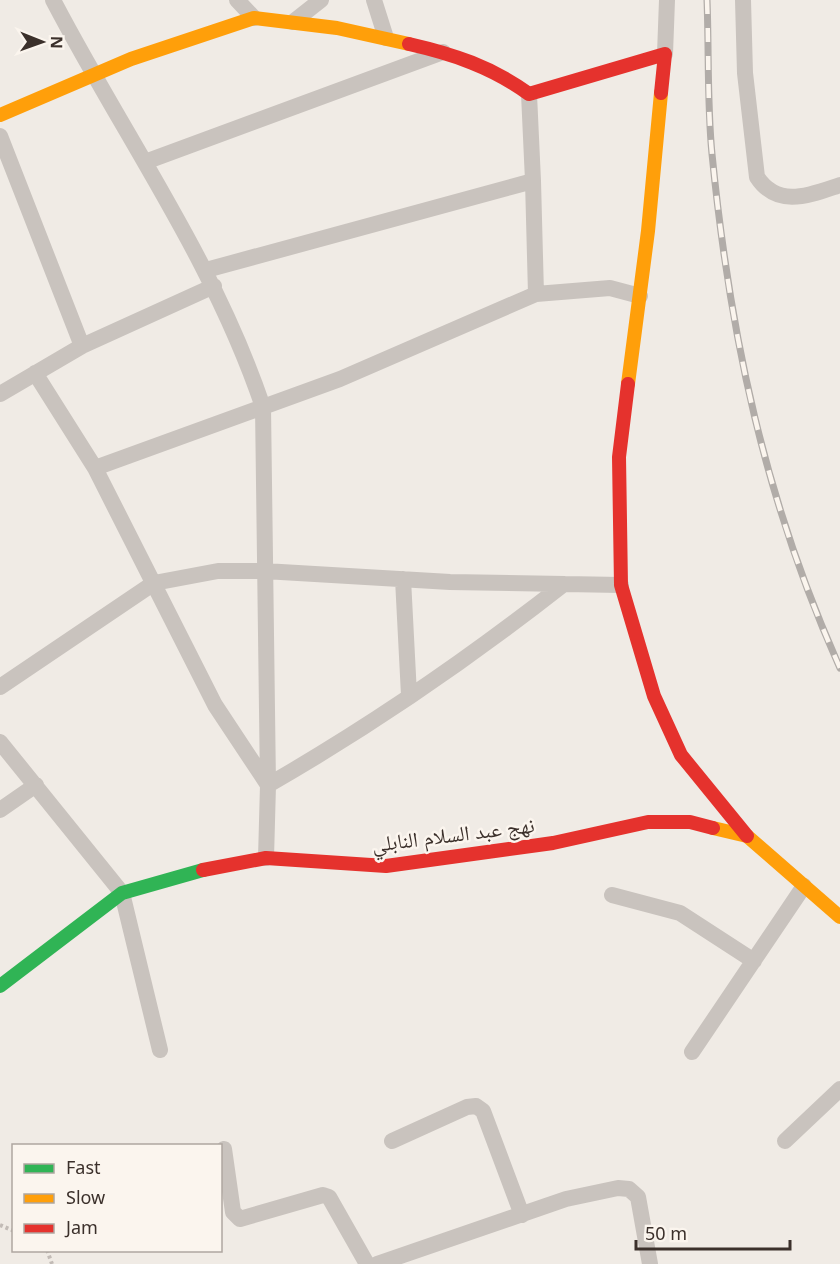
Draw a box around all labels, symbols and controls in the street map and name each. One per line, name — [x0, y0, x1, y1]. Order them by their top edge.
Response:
north arrow — [12, 12, 72, 72]
text: N — [46, 36, 68, 49]
street label: نهج عبد السلام النابلي — [370, 810, 536, 861]
legend — [12, 1144, 222, 1252]
text: Fast — [66, 1155, 101, 1179]
text: Slow — [66, 1185, 105, 1209]
scale bar — [636, 1213, 790, 1251]
text: Jam — [64, 1215, 98, 1239]
text: 50 m — [645, 1221, 687, 1245]

